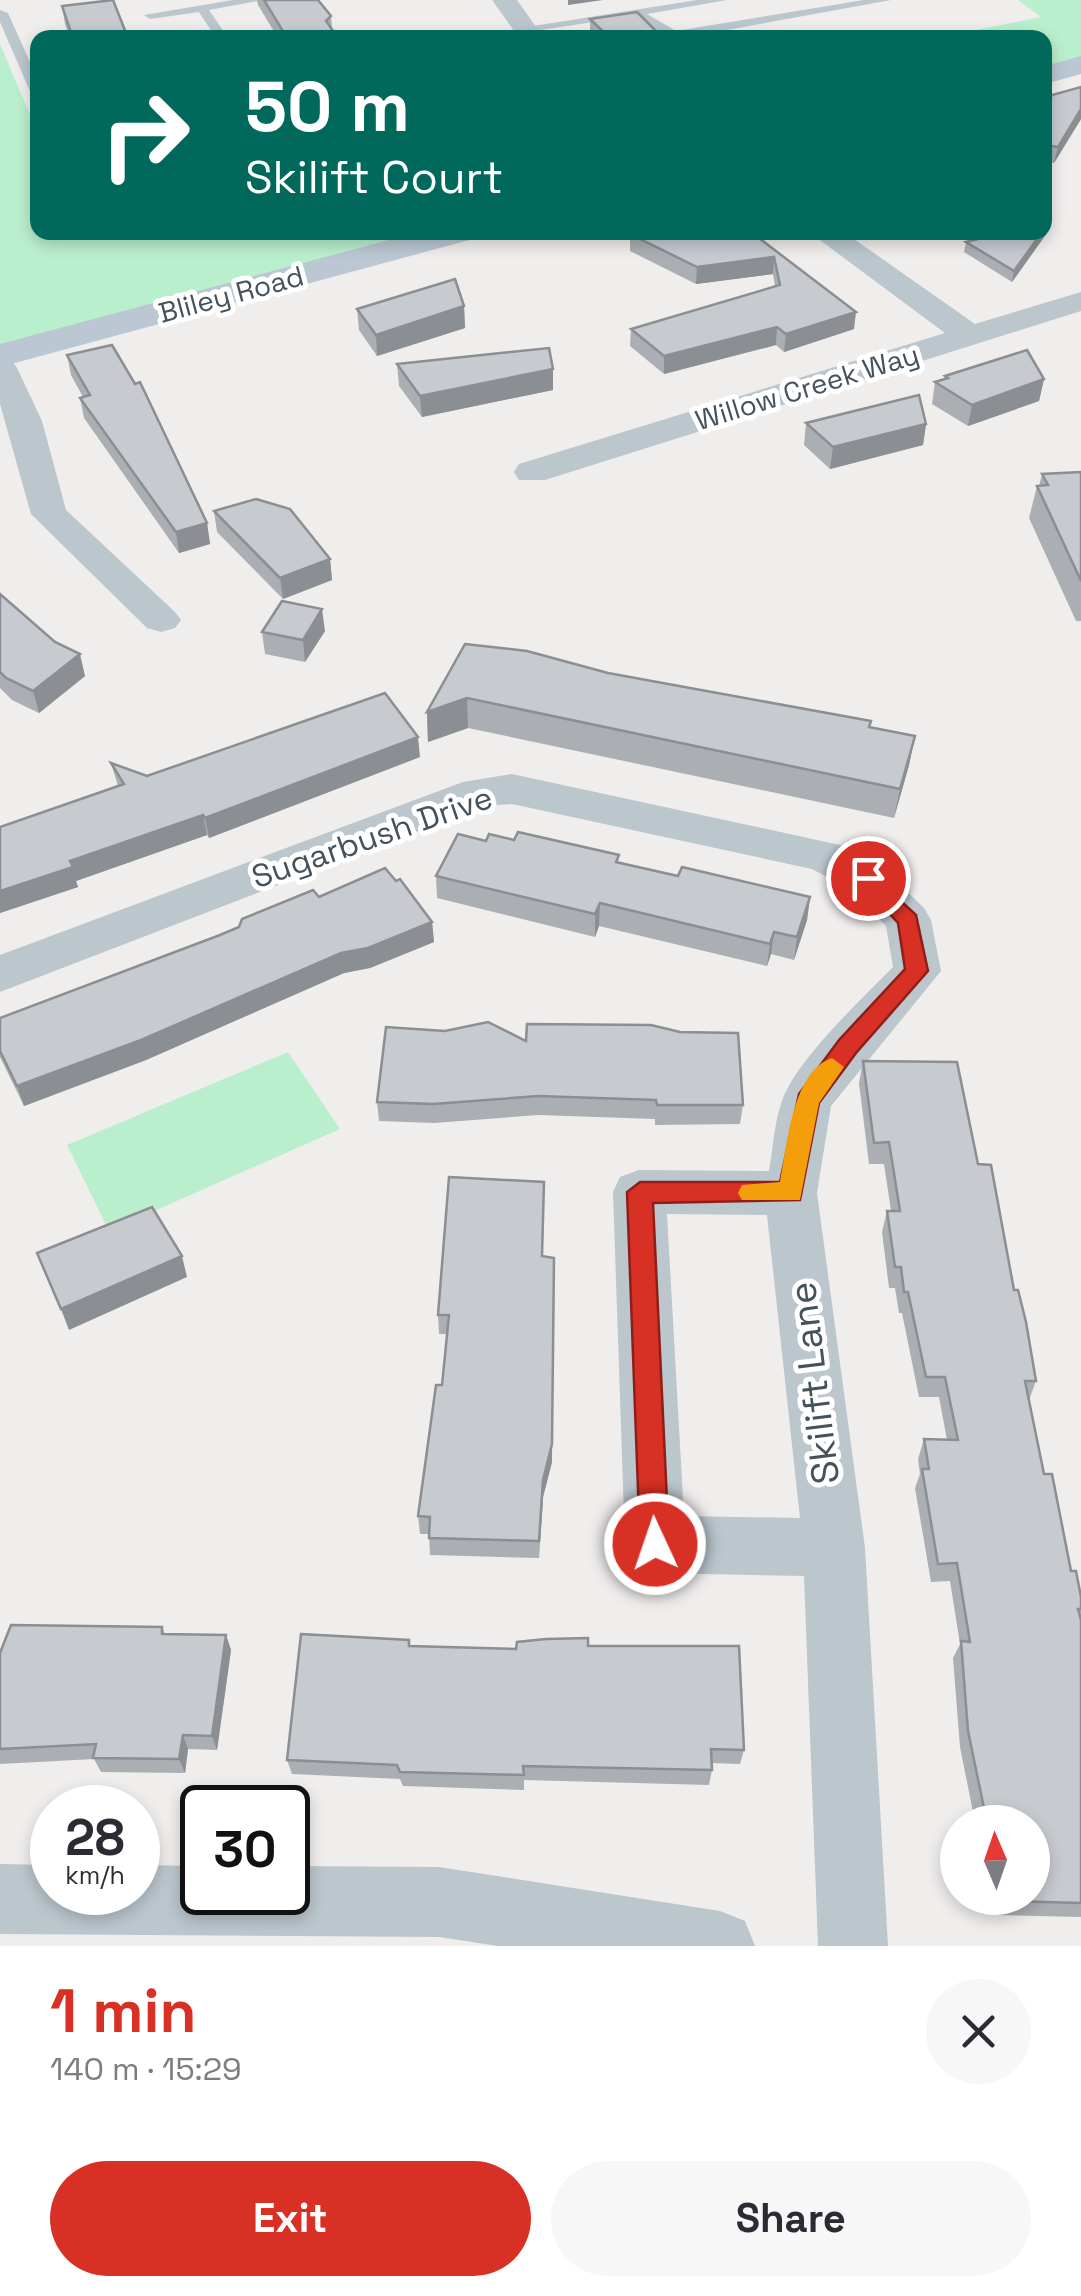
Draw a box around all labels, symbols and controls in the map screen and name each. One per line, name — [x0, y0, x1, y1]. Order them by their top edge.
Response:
text: 50 m — [245, 62, 410, 151]
icon: right — [80, 70, 210, 200]
text: Skilift Court — [245, 149, 503, 206]
street label: Bliley Road — [155, 257, 307, 331]
street label: Willow Creek Way — [691, 336, 923, 438]
street label: Sugarbush Drive — [246, 777, 498, 897]
pin — [826, 836, 911, 921]
icon: arrive — [841, 851, 896, 906]
street label: Skilift Lane — [778, 1279, 850, 1487]
position arrow — [603, 1492, 707, 1596]
speed limit sign: 30 — [180, 1785, 310, 1915]
north arrow — [940, 1805, 1050, 1915]
map controls — [940, 1805, 1050, 1915]
text: 28 — [65, 1806, 125, 1870]
text: km/h — [65, 1859, 125, 1891]
text: 1 min — [50, 1973, 197, 2050]
button: close — [926, 1979, 1031, 2084]
text: 140 m · 15:29 — [50, 2049, 242, 2089]
button: Exit — [50, 2161, 531, 2276]
button: Share — [551, 2161, 1031, 2276]

